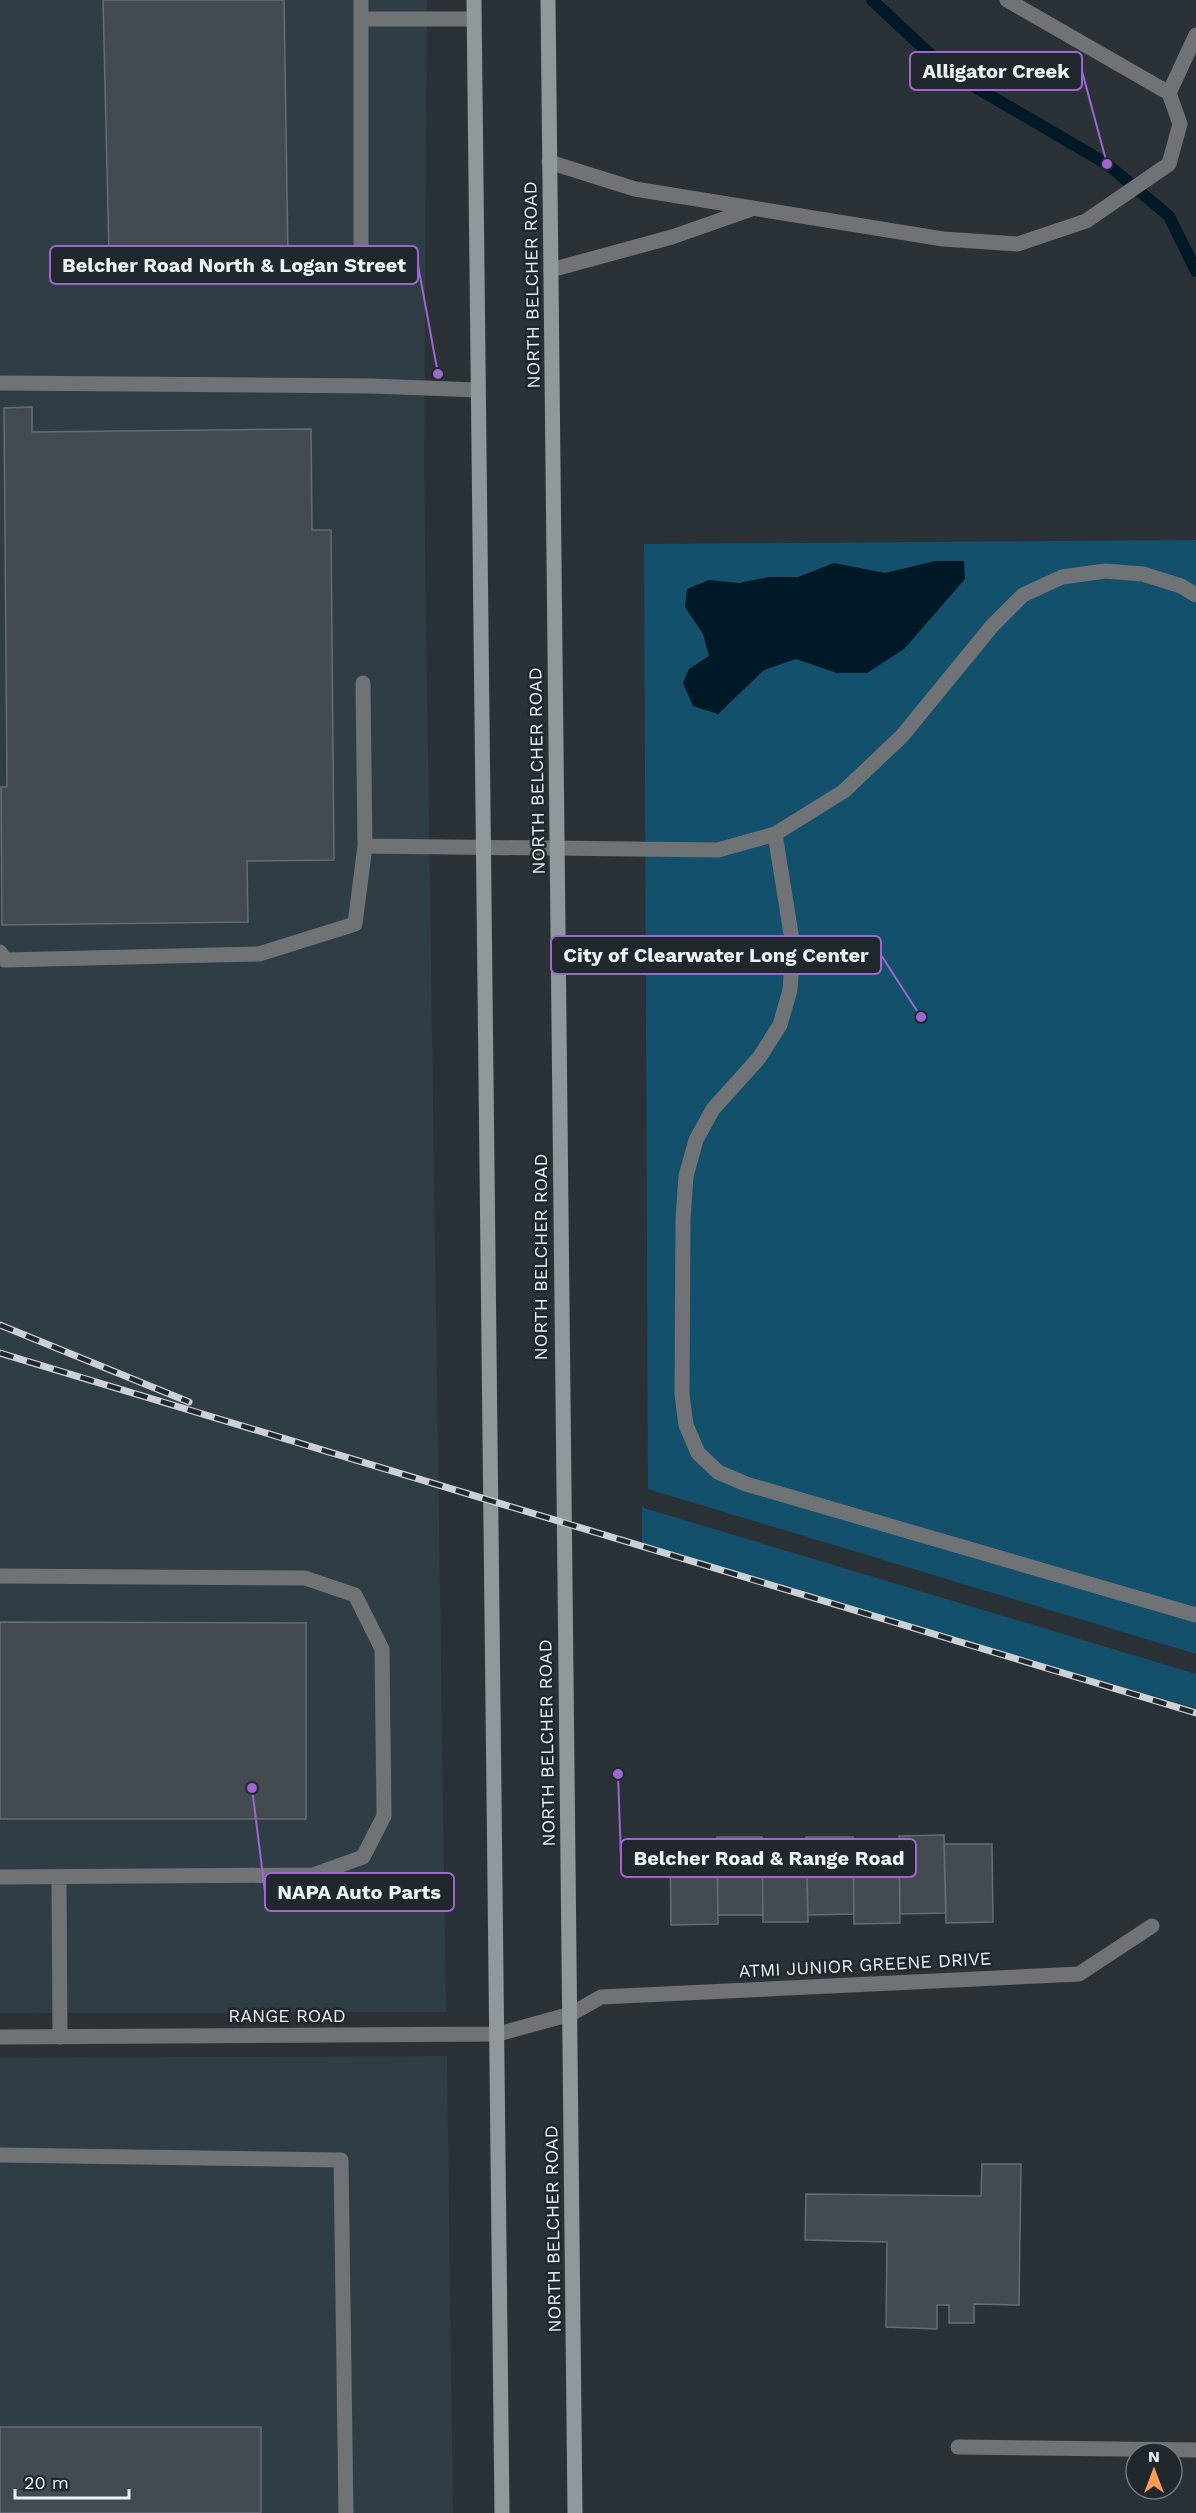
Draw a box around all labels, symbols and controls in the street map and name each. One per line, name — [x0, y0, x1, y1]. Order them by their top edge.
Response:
callout: Alligator Creek — [910, 52, 1082, 90]
text: Alligator Creek — [922, 59, 1070, 83]
street label: NORTH BELCHER ROAD — [519, 181, 544, 389]
callout: Belcher Road North & Logan Street — [50, 246, 418, 284]
text: Belcher Road North & Logan Street — [62, 253, 406, 277]
street label: NORTH BELCHER ROAD — [524, 667, 549, 875]
callout: City of Clearwater Long Center — [551, 936, 881, 974]
text: City of Clearwater Long Center — [563, 943, 869, 967]
street label: NORTH BELCHER ROAD — [530, 1153, 551, 1361]
street label: NORTH BELCHER ROAD — [534, 1639, 559, 1847]
callout: Belcher Road & Range Road — [621, 1839, 916, 1877]
text: Belcher Road & Range Road — [634, 1846, 904, 1870]
callout: NAPA Auto Parts — [265, 1873, 454, 1911]
text: NAPA Auto Parts — [277, 1880, 441, 1904]
street label: ATMI JUNIOR GREENE DRIVE — [738, 1947, 992, 1982]
street label: RANGE ROAD — [228, 2005, 346, 2026]
street label: NORTH BELCHER ROAD — [540, 2125, 565, 2333]
north arrow — [1124, 2441, 1184, 2501]
text: N — [1148, 2447, 1160, 2466]
scale bar — [15, 2462, 129, 2500]
text: 20 m — [24, 2472, 69, 2493]

